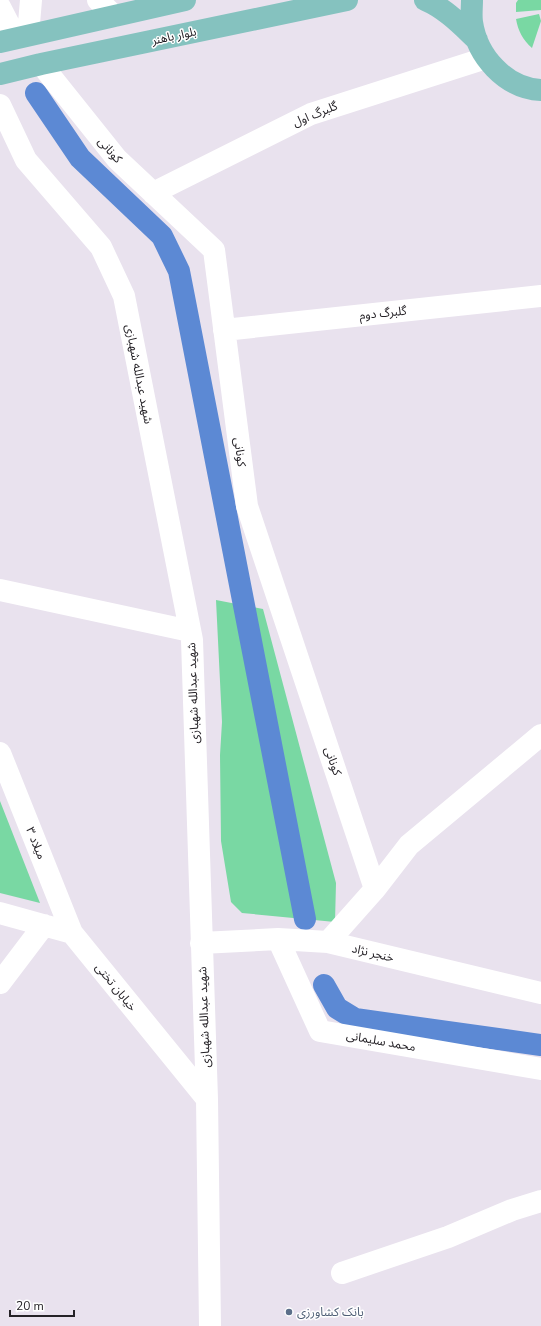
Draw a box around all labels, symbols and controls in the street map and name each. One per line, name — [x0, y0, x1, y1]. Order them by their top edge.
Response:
street label: بلوار باهنر — [149, 23, 198, 49]
street label: گلبرگ اول — [290, 97, 341, 130]
street label: کونانی — [94, 134, 126, 167]
street label: گلبرگ دوم — [359, 302, 409, 324]
street label: شهید عبدالله شهبازی — [122, 323, 156, 425]
street label: کونانی — [230, 436, 250, 469]
street label: شهید عبدالله شهبازی — [183, 642, 203, 744]
street label: کونانی — [321, 745, 346, 778]
street label: میلاد ۳ — [22, 824, 50, 862]
street label: خنجر نژاد — [350, 940, 396, 966]
street label: خیابان تختی — [92, 960, 140, 1014]
street label: شهید عبدالله شهبازی — [194, 966, 214, 1068]
street label: محمد سلیمانی — [345, 1027, 417, 1055]
scale bar — [10, 1292, 74, 1318]
text: 20 m — [16, 1298, 44, 1314]
place label: بانک کشاورزی — [297, 1304, 364, 1320]
marker: بانک کشاورزی — [284, 1307, 294, 1317]

